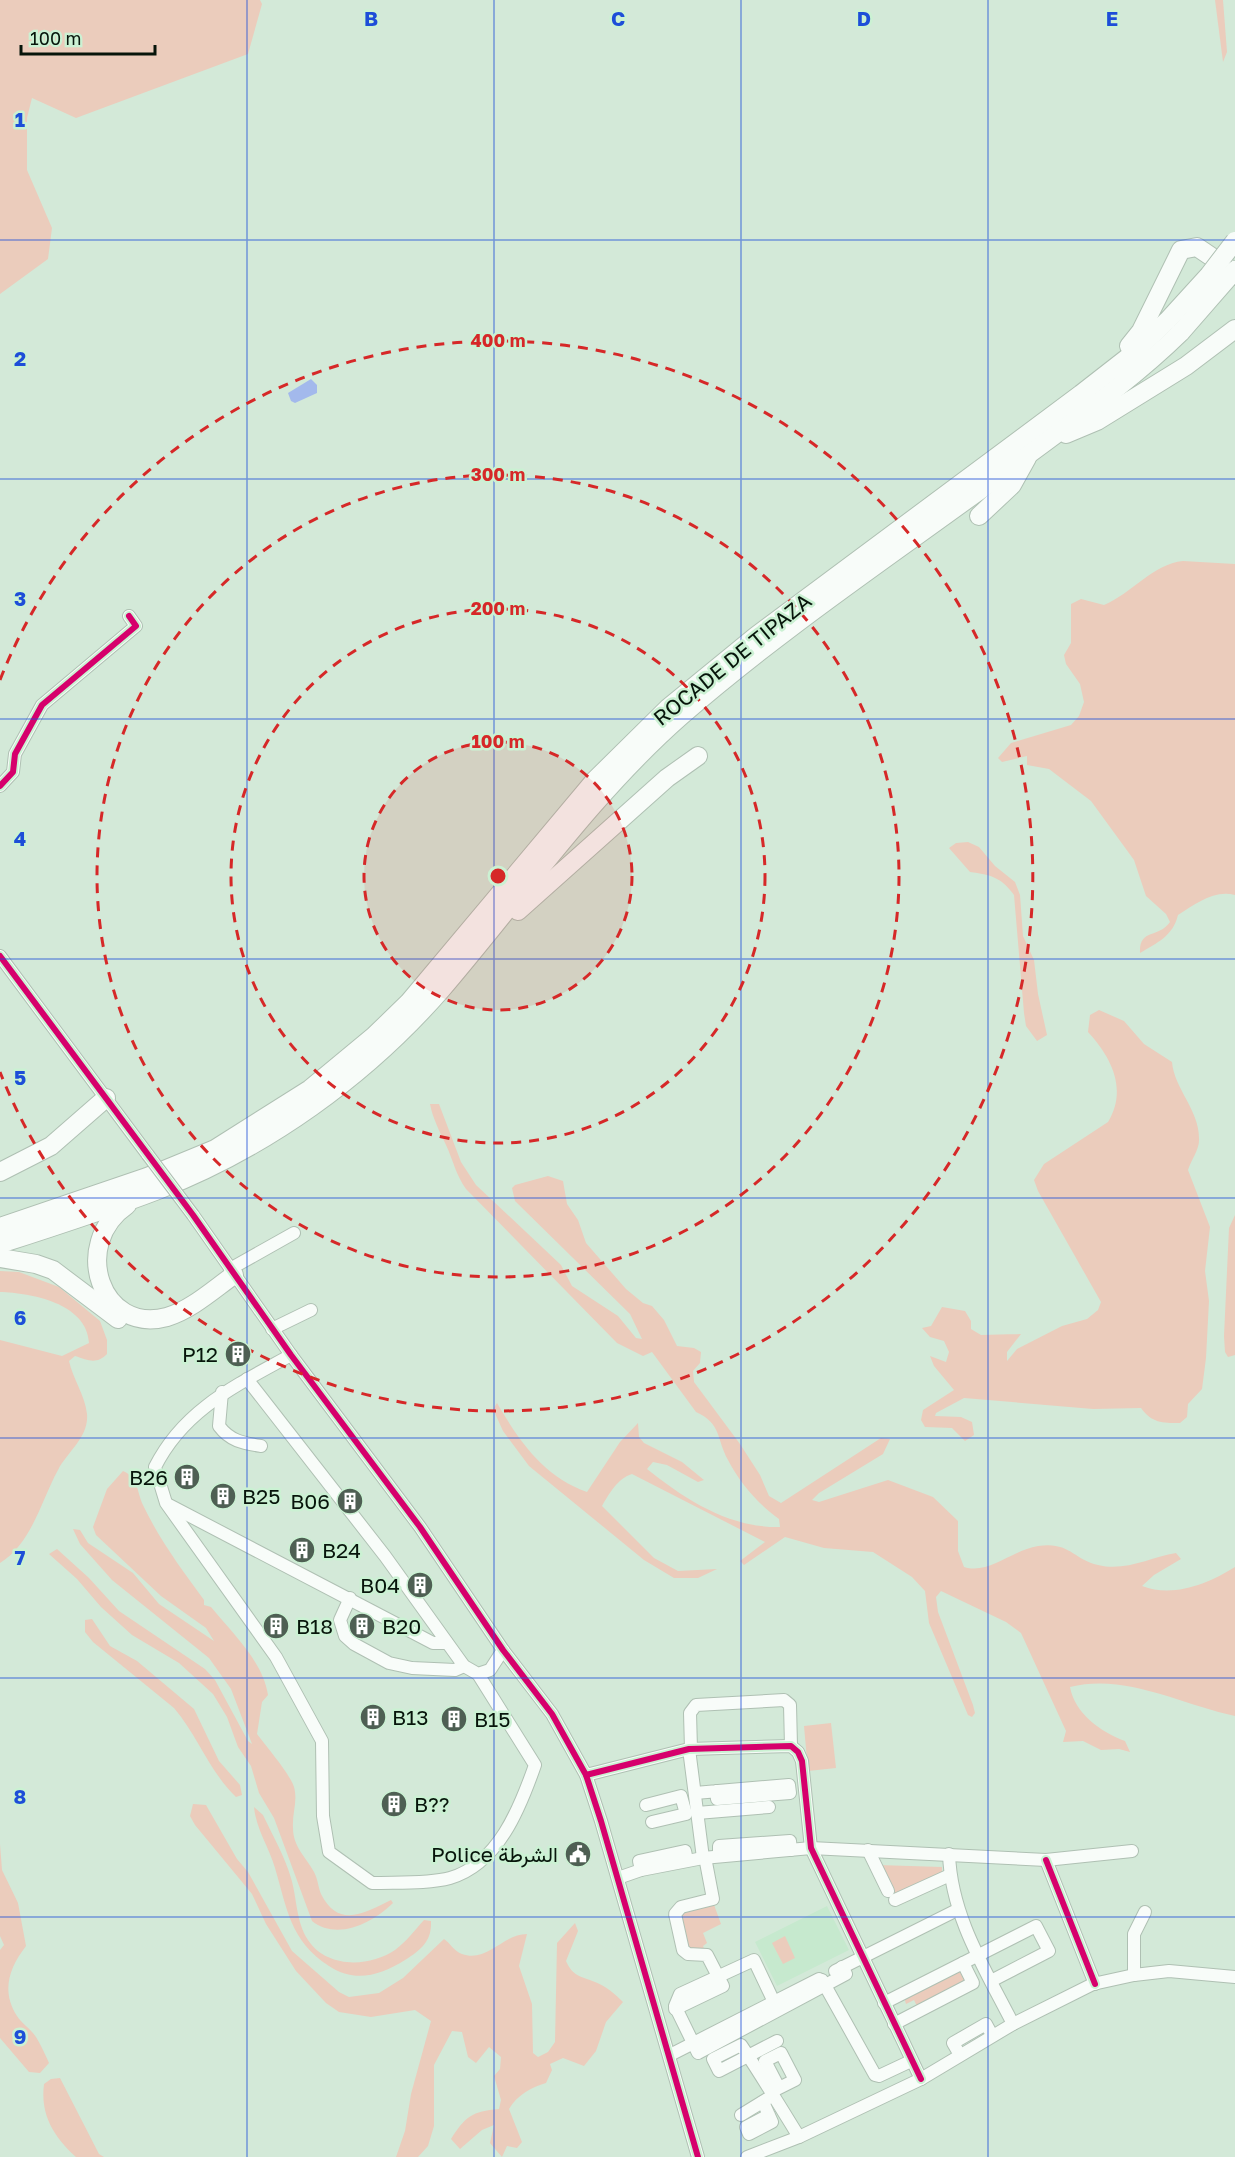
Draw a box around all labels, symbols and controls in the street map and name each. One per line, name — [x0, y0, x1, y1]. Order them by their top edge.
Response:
text: B — [364, 6, 378, 30]
text: C — [611, 6, 625, 30]
text: D — [857, 6, 871, 30]
text: E — [1106, 6, 1118, 30]
scale bar — [21, 18, 154, 56]
text: 100 m — [30, 27, 81, 49]
text: 1 — [15, 107, 25, 131]
text: 400 m — [471, 329, 525, 351]
text: 2 — [14, 346, 26, 370]
text: 300 m — [471, 463, 525, 485]
text: 3 — [14, 586, 26, 610]
street label: ROCADE DE TIPAZA — [648, 587, 816, 731]
text: 200 m — [471, 597, 525, 619]
text: 100 m — [472, 730, 524, 752]
text: 4 — [14, 826, 26, 850]
centre of rings — [488, 866, 508, 886]
text: 5 — [14, 1065, 26, 1089]
text: 6 — [14, 1305, 26, 1329]
building icon: P12 — [223, 1339, 253, 1369]
place label: P12 — [182, 1341, 218, 1367]
building icon: B26 — [172, 1462, 202, 1492]
place label: B26 — [129, 1464, 168, 1490]
building icon: B25 — [208, 1481, 238, 1511]
place label: B25 — [242, 1483, 280, 1509]
building icon: B06 — [335, 1486, 365, 1516]
place label: B06 — [290, 1488, 330, 1514]
building icon: B24 — [287, 1535, 317, 1565]
place label: B24 — [322, 1537, 361, 1563]
text: 7 — [15, 1545, 26, 1569]
building icon: B04 — [405, 1570, 435, 1600]
place label: B04 — [360, 1572, 400, 1598]
building icon: B18 — [261, 1611, 291, 1641]
building icon: B20 — [347, 1611, 377, 1641]
place label: B18 — [296, 1613, 333, 1639]
place label: B20 — [382, 1613, 421, 1639]
building icon: B13 — [358, 1702, 388, 1732]
place label: B13 — [392, 1704, 429, 1730]
building icon: B15 — [439, 1704, 469, 1734]
place label: B15 — [474, 1706, 510, 1732]
text: 8 — [14, 1784, 26, 1808]
building icon: B?? — [379, 1789, 409, 1819]
place label: B?? — [414, 1791, 450, 1817]
public building icon: Police الشرطة — [563, 1839, 593, 1869]
place label: Police الشرطة — [431, 1841, 558, 1868]
text: 9 — [14, 2024, 26, 2048]

